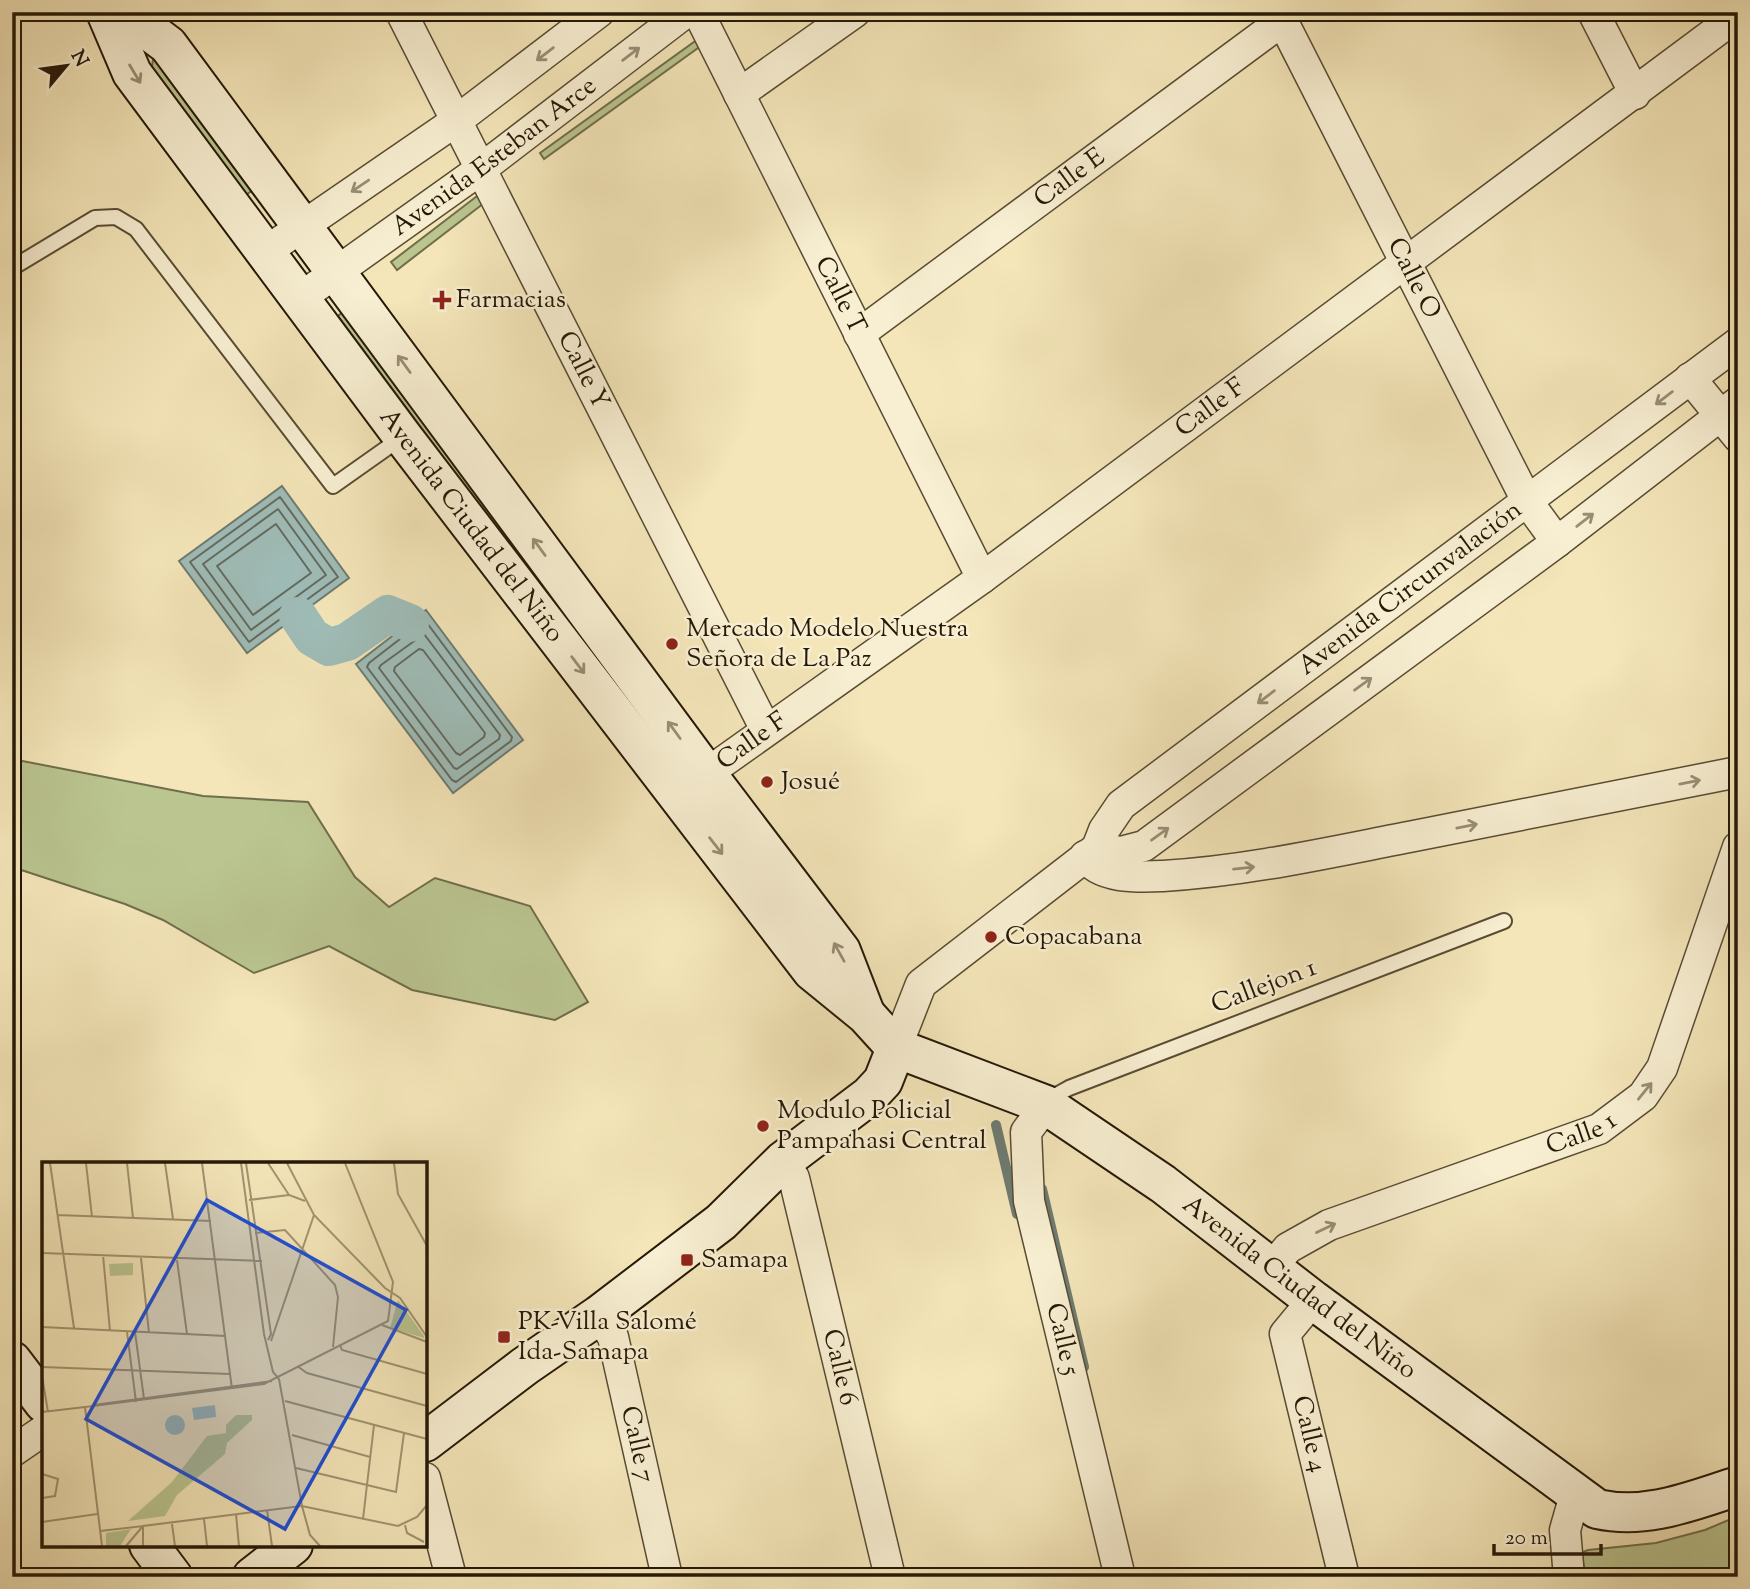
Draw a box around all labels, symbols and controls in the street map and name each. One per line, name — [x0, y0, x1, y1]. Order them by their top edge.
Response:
north arrow — [32, 32, 102, 102]
text: N — [63, 46, 94, 72]
one-way arrow — [536, 46, 555, 61]
one-way arrow — [621, 47, 640, 62]
one-way arrow — [128, 64, 142, 84]
street label: Avenida Esteban Arce — [384, 68, 605, 246]
street label: Calle E — [1026, 139, 1113, 217]
one-way arrow — [351, 179, 370, 193]
street label: Calle O — [1378, 231, 1450, 325]
street label: Calle T — [805, 250, 875, 341]
place label: Farmacias — [456, 282, 566, 319]
marker: Farmacias — [434, 292, 450, 308]
street label: Calle Y — [548, 325, 618, 416]
one-way arrow — [397, 355, 411, 374]
street label: Calle F — [1168, 370, 1253, 446]
one-way arrow — [1655, 391, 1673, 406]
street label: Avenida Ciudad del Niño — [370, 401, 573, 650]
street label: Avenida Circunvalación — [1290, 492, 1530, 685]
one-way arrow — [1575, 512, 1594, 527]
one-way arrow — [532, 538, 546, 557]
place label: Mercado Modelo Nuestra Señora de La Paz — [686, 611, 968, 678]
marker: Mercado Modelo Nuestra Señora de La Paz — [664, 636, 680, 652]
one-way arrow — [570, 656, 585, 674]
one-way arrow — [1353, 677, 1372, 692]
one-way arrow — [1257, 689, 1276, 704]
street label: Calle F — [709, 703, 795, 779]
one-way arrow — [667, 721, 682, 740]
place label: Josué — [779, 764, 840, 801]
marker: Josué — [759, 774, 775, 790]
one-way arrow — [1678, 774, 1701, 788]
one-way arrow — [1455, 818, 1478, 832]
one-way arrow — [1150, 827, 1169, 841]
one-way arrow — [709, 836, 724, 854]
one-way arrow — [1232, 861, 1254, 874]
place label: Copacabana — [1005, 919, 1142, 956]
marker: Copacabana — [983, 929, 999, 945]
one-way arrow — [832, 942, 845, 963]
street label: Callejon 1 — [1206, 950, 1322, 1024]
one-way arrow — [1637, 1083, 1653, 1101]
place label: Modulo Policial Pampahasi Central — [777, 1093, 987, 1160]
street label: Calle 1 — [1541, 1103, 1625, 1165]
marker: Modulo Policial Pampahasi Central — [755, 1118, 771, 1134]
inset map — [42, 1162, 427, 1547]
street label: Avenida Ciudad del Niño — [1174, 1187, 1424, 1389]
one-way arrow — [1315, 1221, 1336, 1234]
place label: Samapa — [701, 1242, 788, 1279]
marker: Samapa — [679, 1252, 695, 1268]
street label: Calle 5 — [1036, 1299, 1089, 1379]
place label: PK-Villa Salomé Ida-Samapa — [518, 1304, 697, 1371]
street label: Calle 6 — [813, 1325, 867, 1409]
marker: PK-Villa Salomé Ida-Samapa — [496, 1329, 512, 1345]
street label: Calle 4 — [1282, 1392, 1336, 1476]
street label: Calle 7 — [611, 1402, 664, 1486]
scale bar — [1494, 1512, 1601, 1556]
text: 20 m — [1505, 1524, 1548, 1554]

